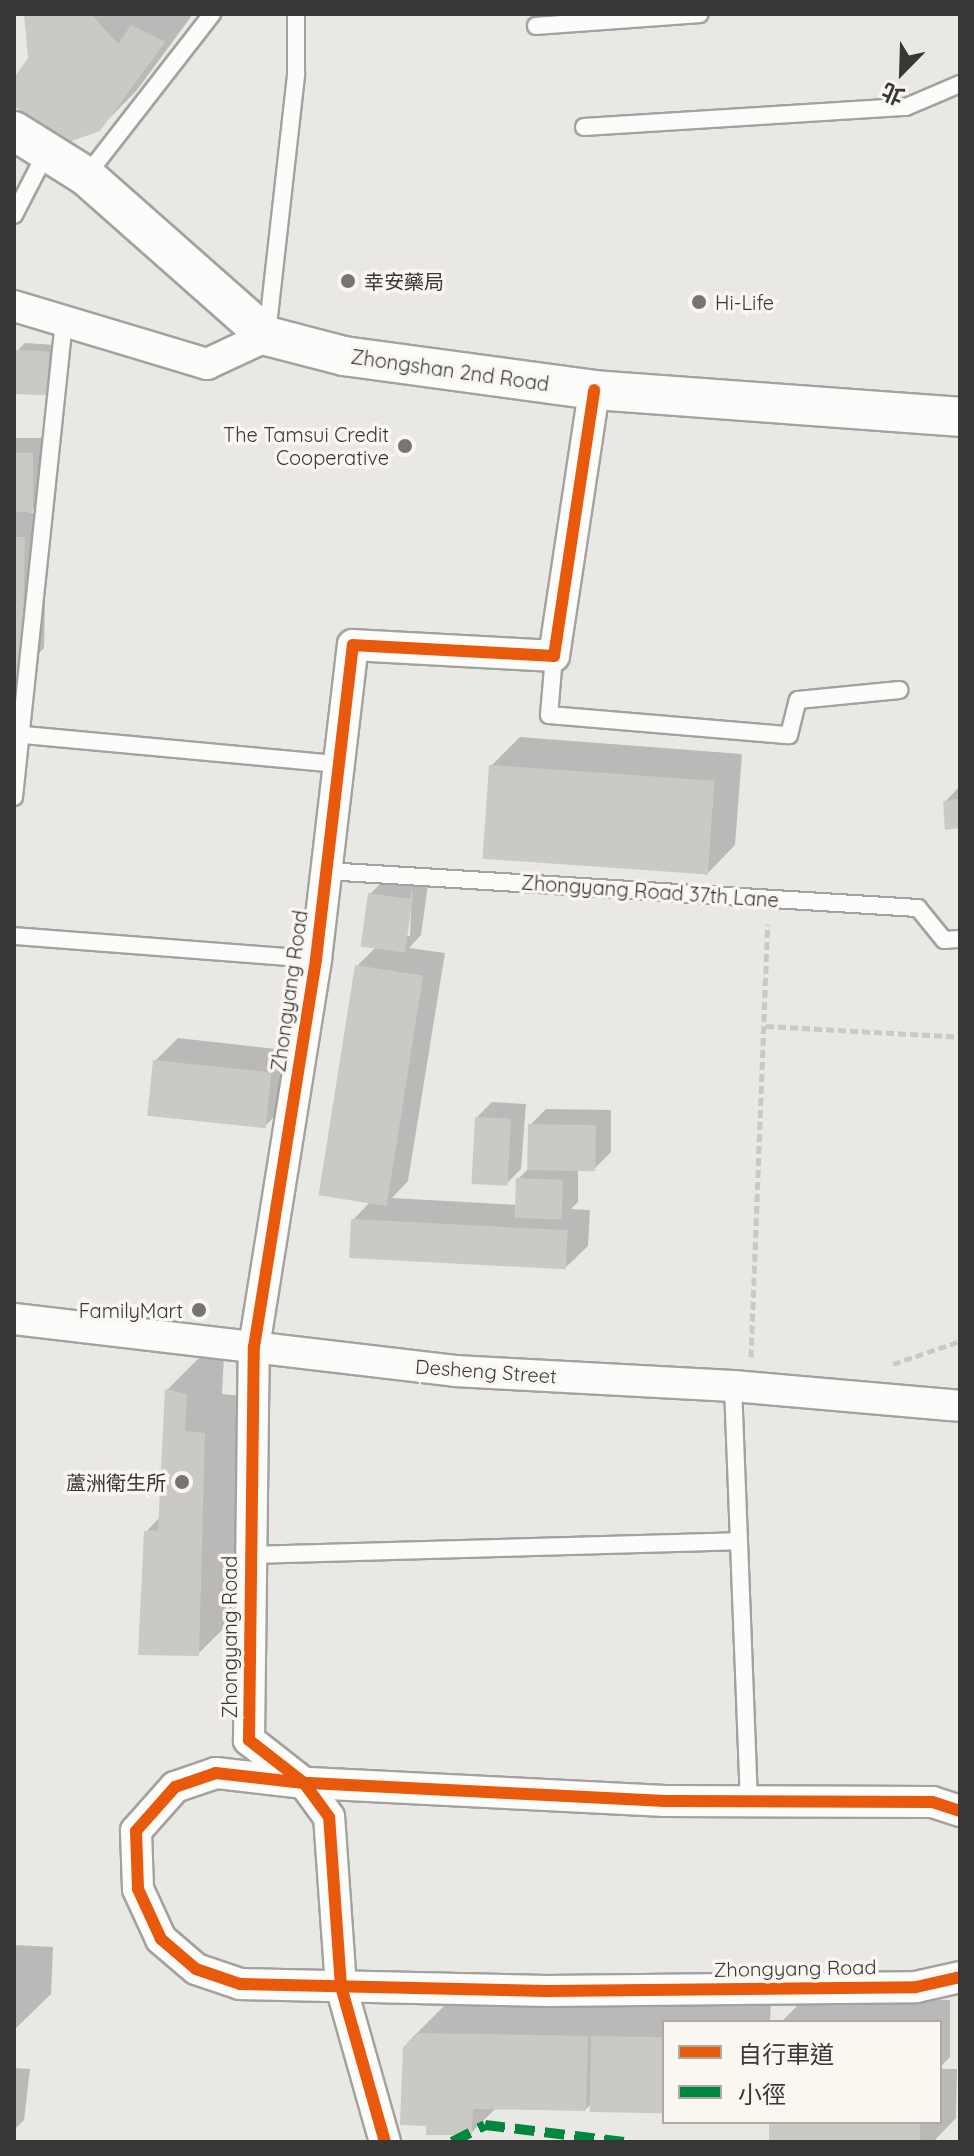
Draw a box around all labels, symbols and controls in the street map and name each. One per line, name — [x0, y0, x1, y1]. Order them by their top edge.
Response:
north arrow — [862, 32, 942, 112]
text: 北 — [877, 77, 908, 111]
place label: 幸安藥局 — [364, 269, 444, 293]
marker: 幸安藥局 — [339, 272, 357, 290]
place label: Hi-Life — [715, 290, 774, 314]
marker: Hi-Life — [690, 293, 708, 311]
street label: Zhongshan 2nd Road — [349, 344, 551, 396]
place label: The Tamsui Credit Cooperative — [223, 422, 389, 469]
marker: The Tamsui Credit Cooperative — [396, 437, 414, 455]
street label: Zhongyang Road 37th Lane — [520, 870, 780, 912]
street label: Zhongyang Road — [266, 909, 312, 1073]
place label: FamilyMart — [79, 1298, 183, 1322]
marker: FamilyMart — [190, 1301, 208, 1319]
street label: Desheng Street — [414, 1354, 558, 1388]
place label: 蘆洲衛生所 — [66, 1470, 166, 1494]
marker: 蘆洲衛生所 — [173, 1473, 191, 1491]
street label: Zhongyang Road — [217, 1556, 241, 1718]
street label: Zhongyang Road — [713, 1955, 877, 1981]
legend — [662, 2020, 942, 2124]
text: 自行車道 — [738, 2039, 834, 2069]
text: 小徑 — [738, 2079, 786, 2109]

